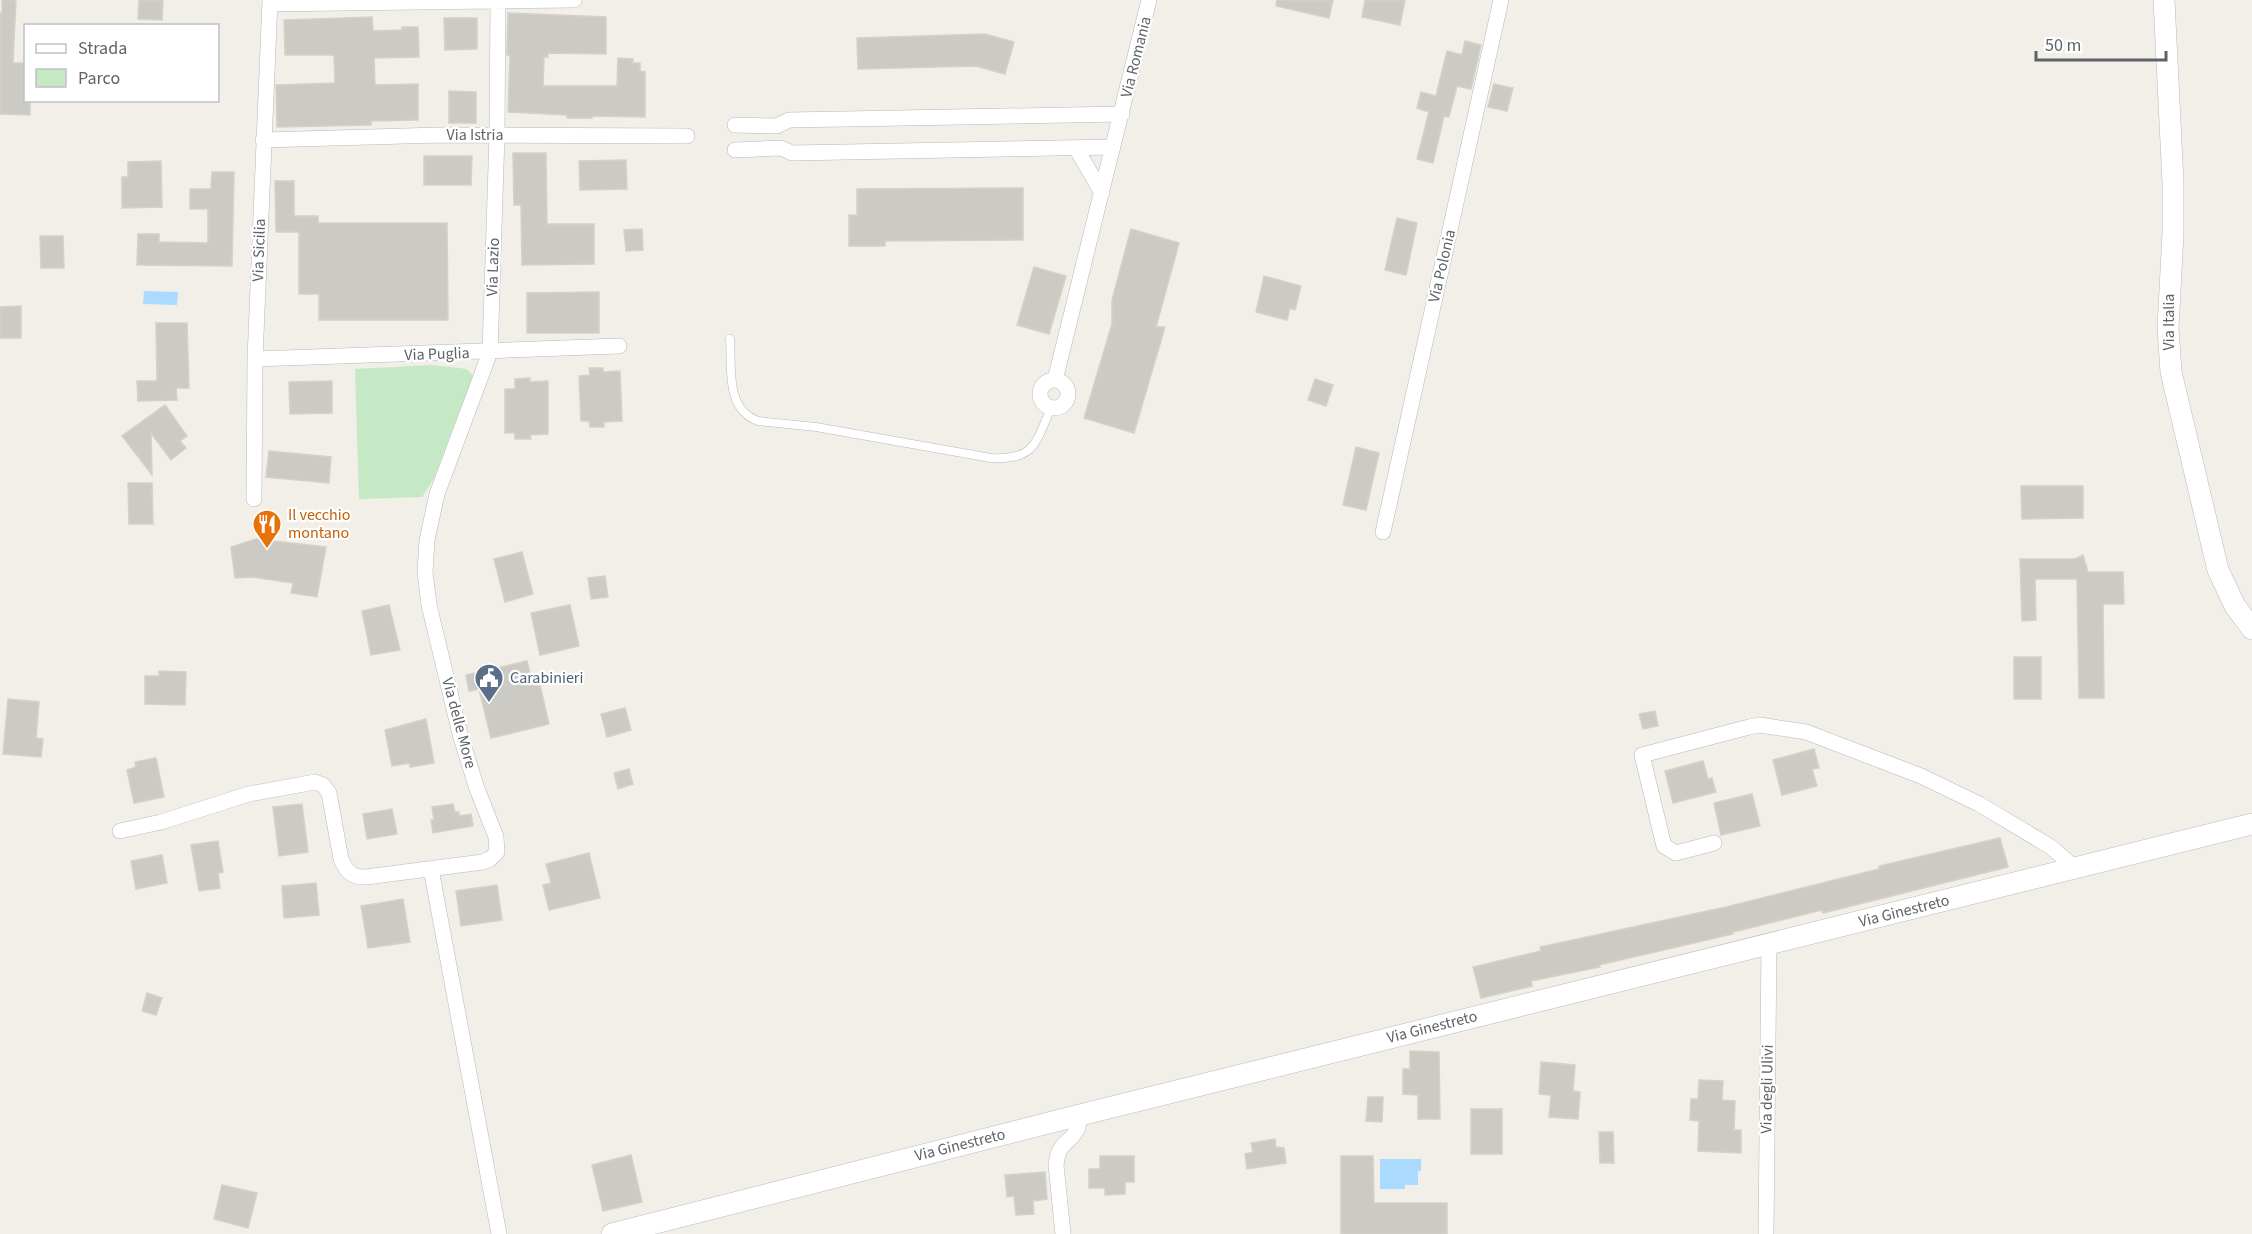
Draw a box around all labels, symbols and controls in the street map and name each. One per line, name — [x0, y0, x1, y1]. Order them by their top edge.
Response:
street label: Via Romania — [1115, 14, 1157, 100]
legend — [24, 24, 219, 102]
scale bar — [2036, 24, 2166, 62]
text: 50 m — [2045, 33, 2081, 58]
text: Strada — [78, 36, 127, 61]
text: Parco — [78, 66, 120, 91]
street label: Via Istria — [447, 124, 504, 146]
street label: Via Sicilia — [247, 218, 271, 282]
street label: Via Polonia — [1423, 227, 1461, 305]
street label: Via Lazio — [481, 237, 505, 297]
street label: Via Italia — [2158, 294, 2180, 350]
street label: Via Puglia — [404, 342, 470, 366]
place label: Il vecchio montano — [288, 504, 350, 544]
restaurant icon: Il vecchio montano — [251, 508, 283, 550]
public building icon: Carabinieri — [473, 662, 505, 704]
place label: Carabinieri — [510, 667, 583, 689]
street label: Via delle More — [436, 675, 482, 771]
street label: Via Ginestreto — [1856, 889, 1952, 933]
street label: Via Ginestreto — [1384, 1005, 1480, 1049]
street label: Via degli Ulivi — [1755, 1044, 1779, 1134]
street label: Via Ginestreto — [912, 1123, 1008, 1167]

